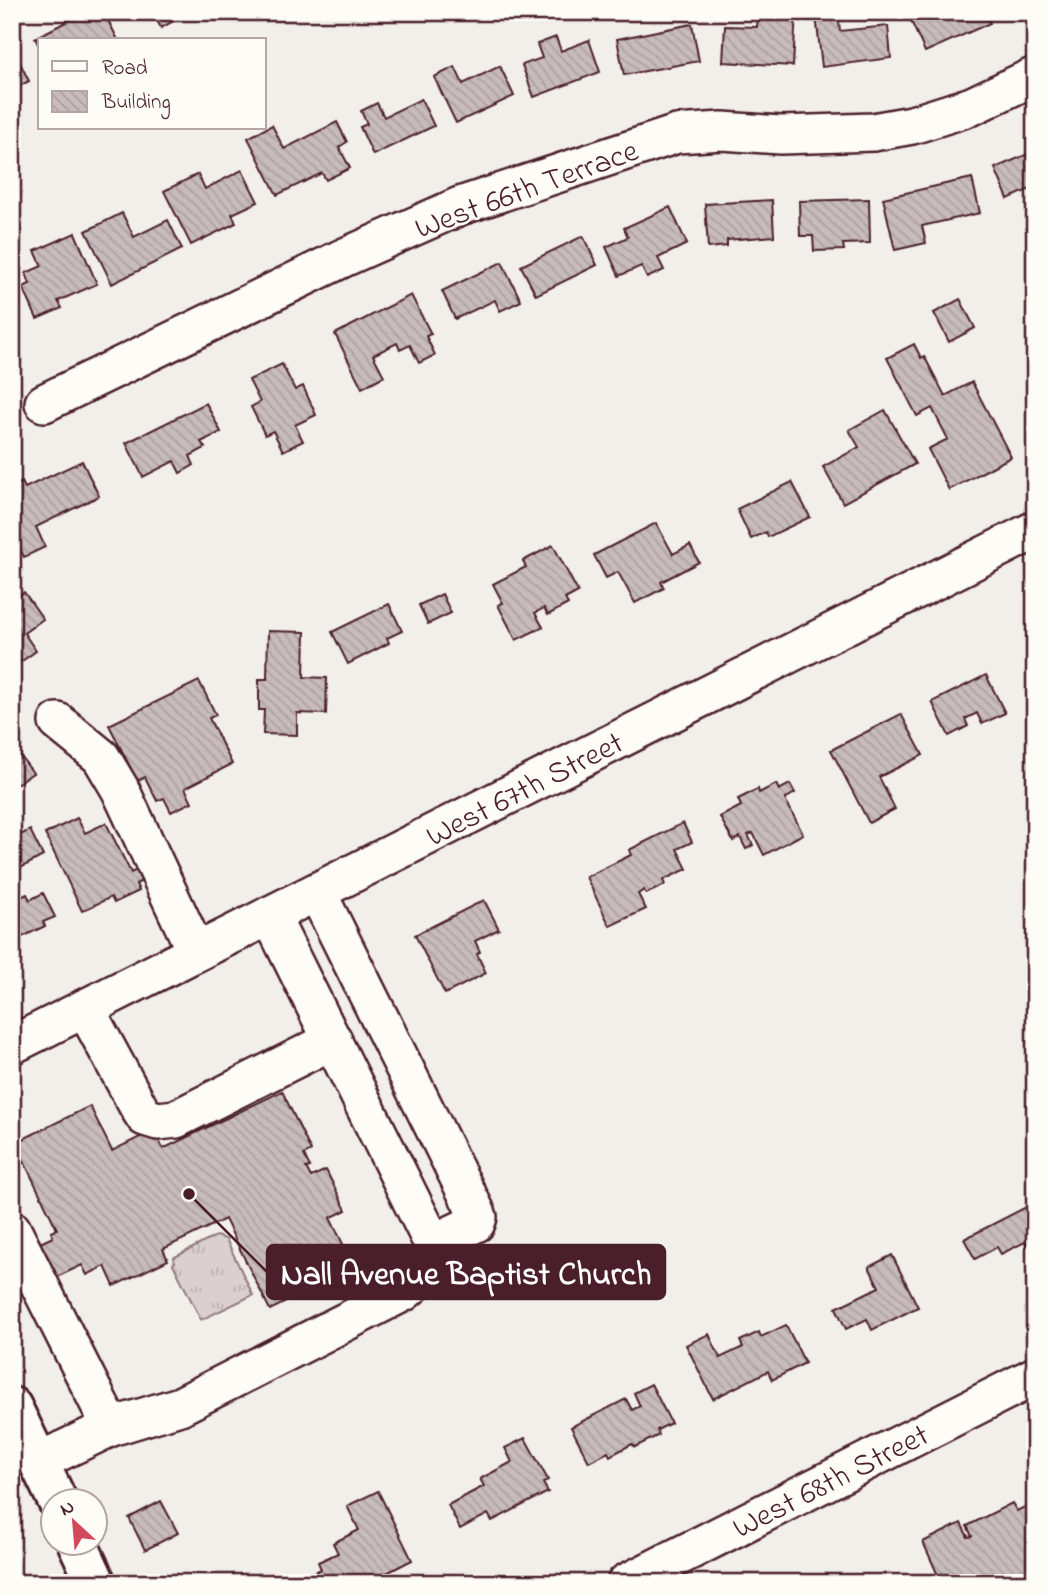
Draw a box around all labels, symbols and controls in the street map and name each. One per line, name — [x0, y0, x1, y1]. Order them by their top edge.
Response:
legend — [38, 38, 266, 130]
text: Road — [102, 54, 148, 84]
text: Building — [101, 88, 171, 120]
street label: West 66th Terrace — [409, 129, 646, 253]
street label: West 67th Street — [419, 721, 633, 861]
callout: Nall Avenue Baptist Church — [267, 1245, 665, 1299]
text: Nall Avenue Baptist Church — [281, 1252, 651, 1300]
street label: West 68th Street — [725, 1413, 938, 1553]
north arrow — [38, 1486, 108, 1556]
text: N — [56, 1494, 79, 1524]

